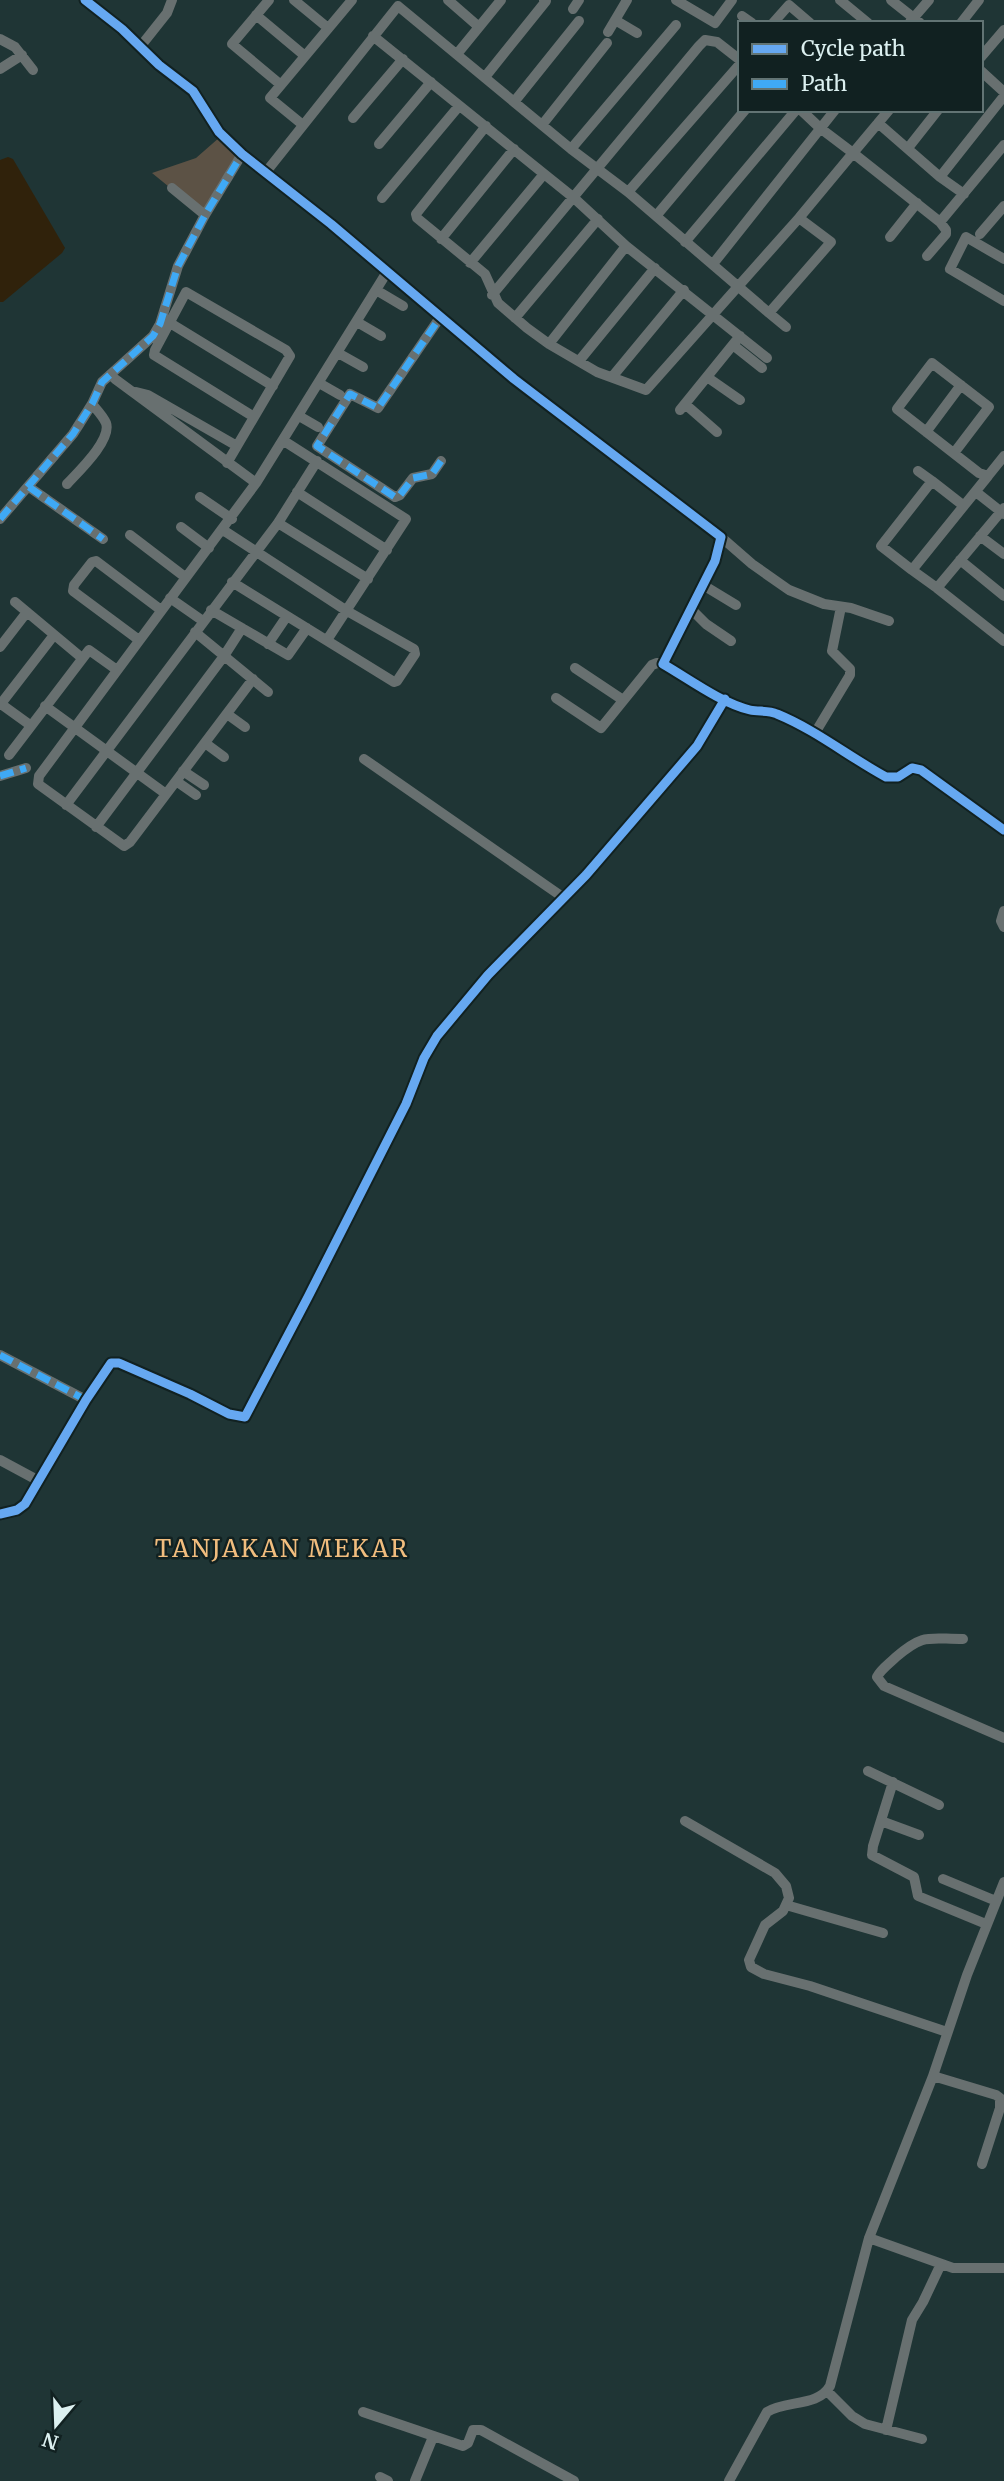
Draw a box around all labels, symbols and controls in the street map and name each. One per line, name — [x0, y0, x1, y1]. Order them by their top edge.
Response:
legend — [738, 21, 983, 112]
text: Cycle path — [801, 35, 905, 62]
text: Path — [801, 70, 847, 97]
district label: TANJAKAN MEKAR — [155, 1533, 409, 1564]
north arrow — [21, 2390, 91, 2460]
text: N — [39, 2427, 61, 2455]

